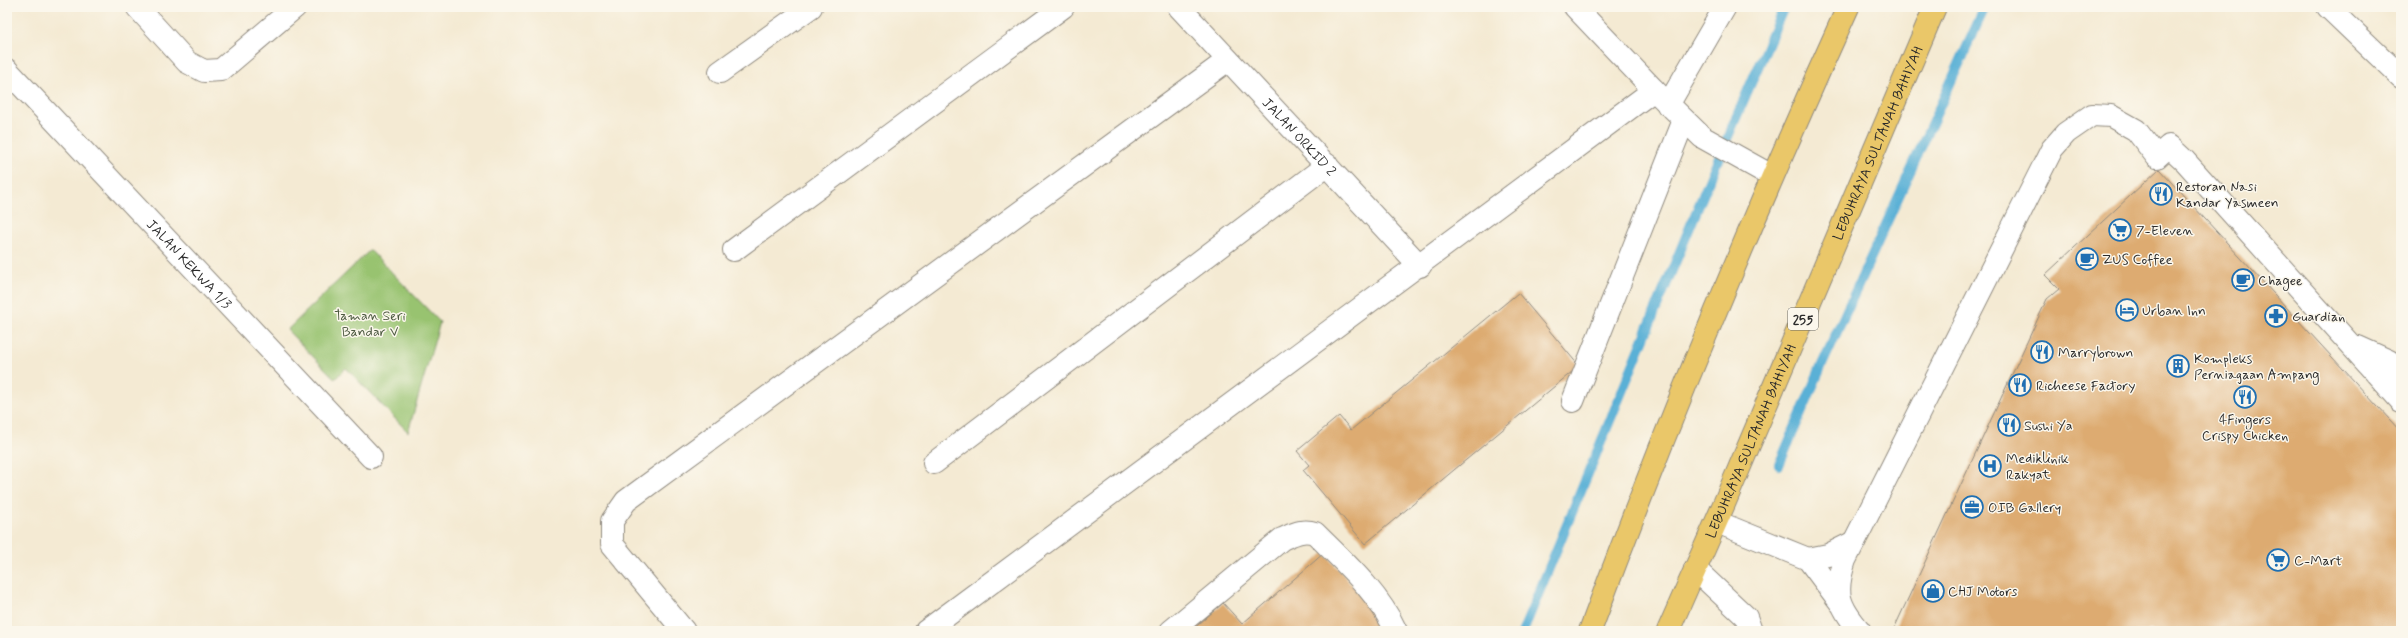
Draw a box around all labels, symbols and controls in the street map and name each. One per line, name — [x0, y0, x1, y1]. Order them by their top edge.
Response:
street label: LEBUHRAYA SULTANAH BAHIYAH — [1829, 43, 1927, 243]
street label: JALAN ORKID 2 — [1258, 94, 1340, 180]
place label: Restoran Nasi Kandar Yasmeen — [2176, 178, 2279, 212]
restaurant icon: Restoran Nasi Kandar Yasmeen — [2148, 181, 2174, 207]
street label: JALAN KEKWA 1/3 — [142, 216, 235, 313]
supermarket icon: 7-Eleven — [2107, 217, 2133, 243]
place label: 7-Eleven — [2136, 222, 2194, 240]
cafe icon: ZUS Coffee — [2074, 246, 2100, 272]
place label: ZUS Coffee — [2102, 251, 2173, 269]
cafe icon: Chagee — [2230, 267, 2256, 293]
place label: Chagee — [2258, 272, 2303, 291]
hotel icon: Urban Inn — [2114, 297, 2140, 323]
place label: Urban Inn — [2142, 302, 2206, 320]
pharmacy icon: Guardian — [2263, 303, 2289, 329]
park label: Taman Seri Bandar V — [334, 307, 406, 341]
road number: 255 — [1788, 308, 1818, 330]
place label: Guardian — [2292, 308, 2345, 326]
restaurant icon: Marrybrown — [2029, 339, 2055, 365]
street label: LEBUHRAYA SULTANAH BAHIYAH — [1702, 342, 1801, 541]
place label: Marrybrown — [2058, 344, 2133, 362]
place label: Kompleks Perniagaan Ampang — [2194, 350, 2320, 385]
building icon: Kompleks Perniagaan Ampang — [2165, 353, 2191, 379]
restaurant icon: Richeese Factory — [2007, 372, 2033, 398]
place label: Richeese Factory — [2036, 377, 2135, 395]
restaurant icon: 4Fingers Crispy Chicken — [2232, 384, 2258, 410]
place label: 4Fingers Crispy Chicken — [2202, 411, 2288, 445]
restaurant icon: Sushi Ya — [1996, 412, 2022, 438]
place label: Sushi Ya — [2024, 417, 2073, 435]
place label: Mediklinik Rakyat — [2006, 450, 2069, 484]
hospital icon: Mediklinik Rakyat — [1977, 453, 2003, 479]
office icon: OIB Gallery — [1959, 494, 1985, 520]
place label: OIB Gallery — [1988, 499, 2061, 517]
supermarket icon: C-Mart — [2265, 547, 2291, 573]
place label: C-Mart — [2294, 552, 2342, 570]
shop icon: CHJ Motors — [1920, 578, 1946, 604]
place label: CHJ Motors — [1948, 583, 2017, 601]

